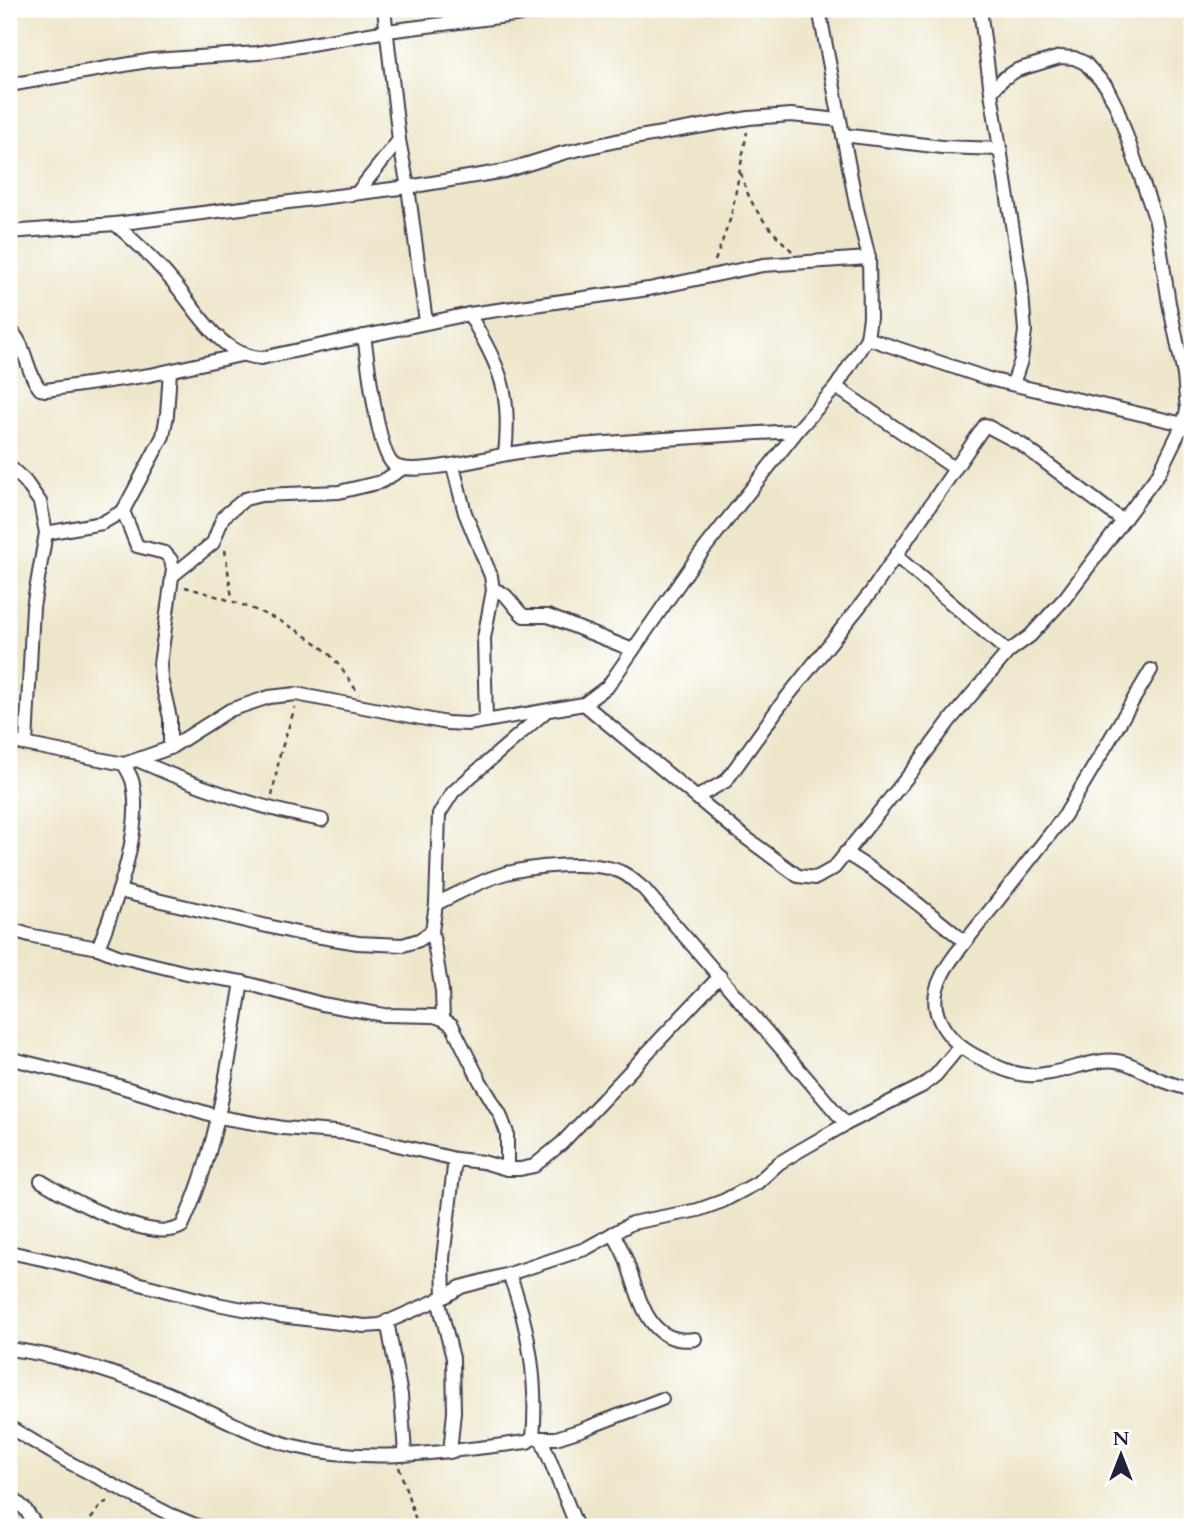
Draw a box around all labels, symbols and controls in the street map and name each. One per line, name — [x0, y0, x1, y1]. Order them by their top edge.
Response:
north arrow — [1086, 1420, 1156, 1490]
text: N — [1113, 1426, 1130, 1452]

